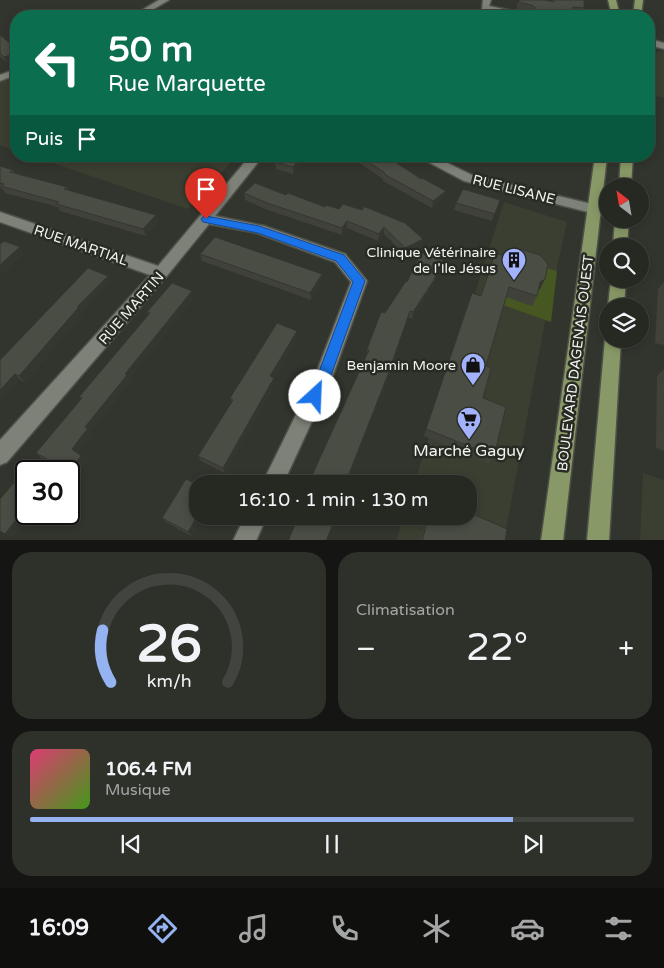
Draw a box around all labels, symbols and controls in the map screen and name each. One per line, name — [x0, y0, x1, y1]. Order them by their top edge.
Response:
text: 50 m — [108, 29, 193, 71]
icon: left — [25, 30, 90, 95]
text: Rue Marquette — [108, 71, 266, 97]
icon: arrive — [73, 125, 101, 153]
text: Puis — [25, 128, 63, 150]
pin — [185, 168, 227, 219]
street label: RUE LISANE — [471, 171, 557, 208]
icon: arrive — [192, 175, 220, 203]
north arrow — [599, 178, 649, 228]
map controls — [599, 178, 649, 348]
street label: RUE MARTIAL — [32, 221, 130, 269]
button: search — [599, 238, 649, 288]
place label: Clinique Vétérinaire de I'Ile Jésus — [367, 244, 496, 277]
building icon: Clinique Vétérinaire de I'Ile Jésus — [501, 247, 527, 281]
street label: BOULEVARD DAGENAIS OUEST — [554, 253, 597, 472]
street label: RUE MARTIN — [95, 268, 168, 348]
button: layers — [599, 298, 649, 348]
shop icon: Benjamin Moore — [460, 352, 486, 386]
place label: Benjamin Moore — [347, 357, 456, 374]
position arrow — [288, 369, 340, 421]
supermarket icon: Marché Gaguy — [456, 406, 482, 440]
place label: Marché Gaguy — [413, 441, 525, 461]
speed limit sign: 30 — [15, 460, 80, 525]
text: 16:10 · 1 min · 130 m — [237, 489, 429, 511]
text: Climatisation — [356, 600, 455, 620]
text: 26 — [136, 613, 202, 676]
text: 22° — [466, 625, 528, 671]
text: − — [356, 632, 376, 666]
text: + — [618, 632, 634, 666]
text: km/h — [147, 671, 191, 692]
text: 106.4 FM — [105, 758, 192, 780]
text: Musique — [105, 780, 171, 800]
icon: previous — [117, 830, 145, 858]
icon: pause — [318, 830, 346, 858]
icon: next — [519, 830, 547, 858]
icon: directions — [145, 911, 180, 946]
icon: music — [236, 911, 271, 946]
icon: phone — [327, 911, 362, 946]
icon: climate — [419, 911, 454, 946]
icon: car — [510, 911, 545, 946]
icon: filters — [601, 911, 636, 946]
text: 16:09 — [28, 915, 89, 941]

